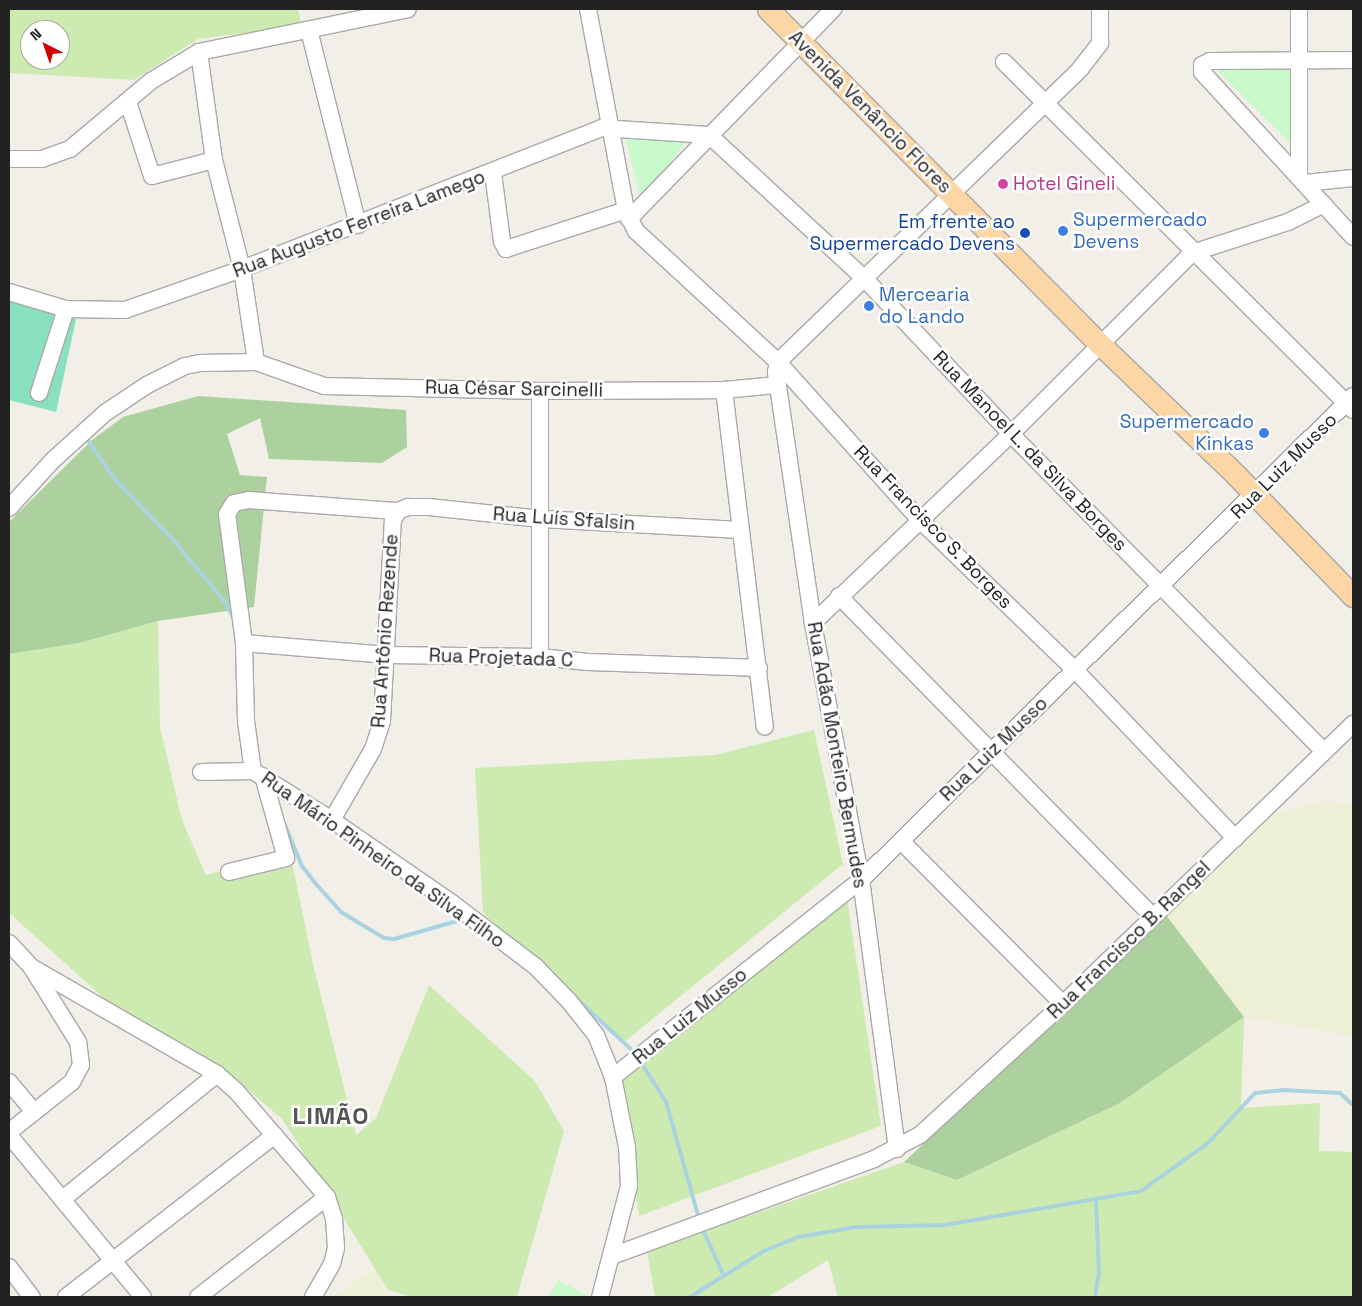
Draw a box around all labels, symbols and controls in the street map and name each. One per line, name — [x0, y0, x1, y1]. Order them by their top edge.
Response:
north arrow — [20, 20, 70, 70]
text: N — [26, 25, 45, 44]
street label: Avenida Venâncio Flores — [784, 26, 956, 198]
street label: Rua Augusto Ferreira Lamego — [230, 165, 488, 283]
place label: Hotel Gineli — [1013, 173, 1115, 195]
marker: Hotel Gineli — [997, 178, 1009, 190]
place label: Supermercado Devens — [1073, 209, 1207, 253]
place label: Em frente ao Supermercado Devens — [810, 211, 1015, 255]
marker: Supermercado Devens — [1057, 225, 1069, 237]
marker: Em frente ao Supermercado Devens — [1019, 227, 1031, 239]
place label: Mercearia do Lando — [879, 284, 970, 328]
marker: Mercearia do Lando — [863, 300, 875, 312]
street label: Rua Manoel L. da Silva Borges — [928, 346, 1132, 556]
street label: Rua César Sarcinelli — [425, 376, 603, 402]
street label: Rua Luiz Musso — [1226, 408, 1342, 524]
place label: Supermercado Kinkas — [1120, 411, 1254, 455]
marker: Supermercado Kinkas — [1258, 427, 1270, 439]
street label: Rua Francisco S. Borges — [849, 440, 1017, 614]
street label: Rua Luís Sfalsin — [492, 503, 636, 535]
street label: Rua Antônio Rezende — [367, 533, 403, 729]
street label: Rua Adão Monteiro Bermudes — [802, 620, 872, 890]
street label: Rua Projetada C — [428, 644, 574, 672]
street label: Rua Luiz Musso — [936, 692, 1052, 806]
street label: Rua Mário Pinheiro da Silva Filho — [257, 767, 509, 953]
street label: Rua Francisco B. Rangel — [1043, 856, 1215, 1024]
street label: Rua Luiz Musso — [628, 963, 752, 1069]
district label: LIMÃO — [292, 1102, 370, 1130]

